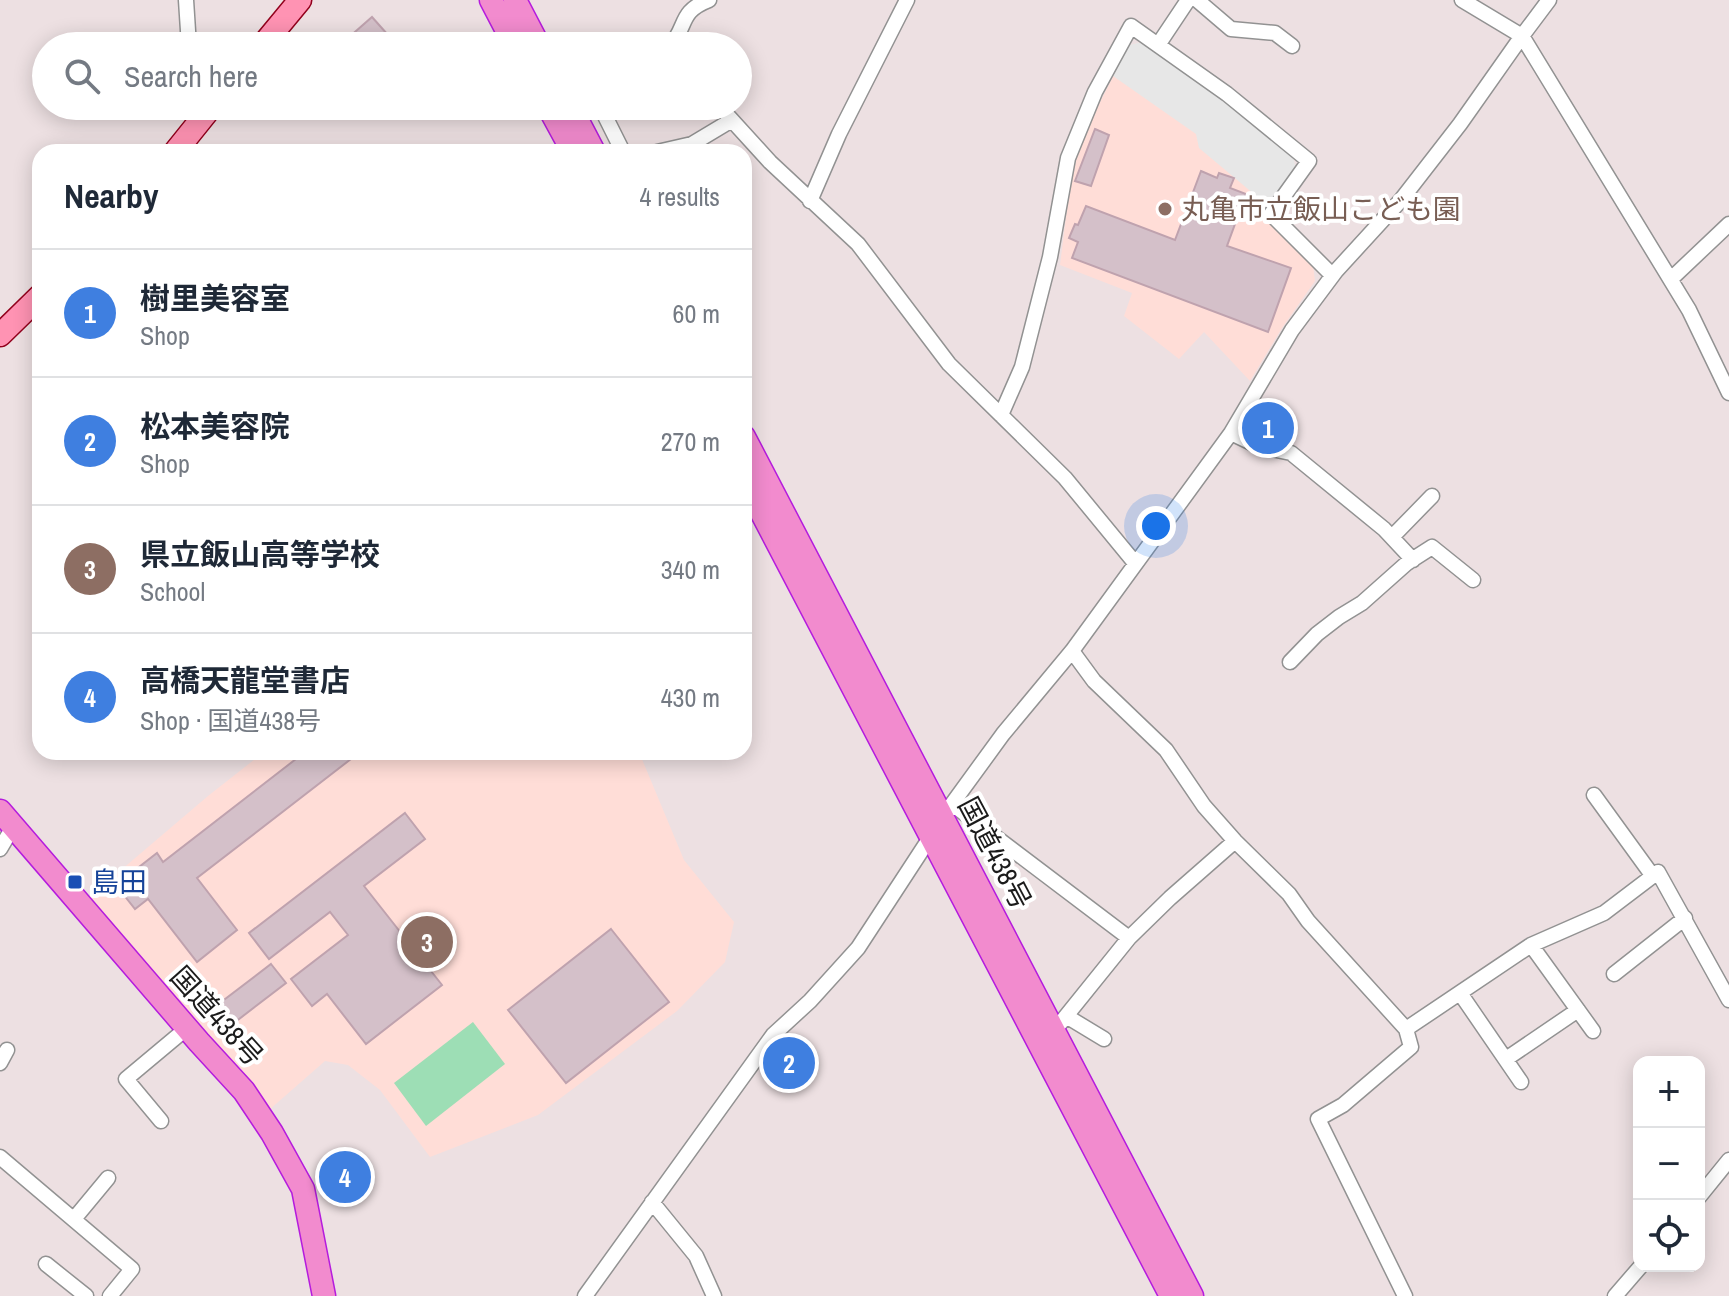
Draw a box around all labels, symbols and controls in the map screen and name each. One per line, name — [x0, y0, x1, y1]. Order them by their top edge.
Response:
search box — [32, 32, 752, 120]
icon: search — [60, 54, 104, 98]
text: Search here — [124, 56, 258, 96]
text: Nearby — [64, 173, 159, 219]
text: 4 results — [639, 179, 720, 214]
place label: 丸亀市立飯山こども園 — [1181, 190, 1461, 228]
marker: 丸亀市立飯山こども園 — [1156, 200, 1174, 218]
text: 樹里美容室 — [140, 278, 290, 318]
text: 1 — [84, 296, 96, 331]
text: 60 m — [673, 296, 720, 331]
text: Shop — [140, 318, 190, 353]
pin: 1 — [1242, 398, 1294, 458]
text: 松本美容院 — [140, 406, 290, 446]
text: 2 — [84, 424, 96, 459]
text: 270 m — [661, 424, 720, 459]
text: Shop — [140, 446, 190, 481]
your location — [1136, 506, 1176, 546]
text: 県立飯山高等学校 — [140, 534, 380, 574]
text: 3 — [84, 552, 96, 587]
text: 340 m — [661, 552, 720, 587]
text: School — [140, 574, 205, 609]
text: 高橋天龍堂書店 — [140, 660, 350, 700]
text: 4 — [84, 680, 96, 715]
text: 430 m — [661, 680, 720, 715]
text: Shop · 国道438号 — [140, 703, 321, 738]
street label: 国道438号 — [950, 790, 1040, 916]
place label: 島田 — [91, 863, 147, 901]
marker: 島田 — [66, 873, 84, 891]
pin: 3 — [401, 912, 453, 972]
street label: 国道438号 — [162, 958, 272, 1074]
pin: 2 — [763, 1033, 815, 1093]
map controls — [1633, 1056, 1705, 1272]
button: + — [1633, 1056, 1705, 1128]
button: − — [1633, 1128, 1705, 1200]
pin: 4 — [319, 1147, 371, 1207]
button: locate — [1633, 1200, 1705, 1272]

